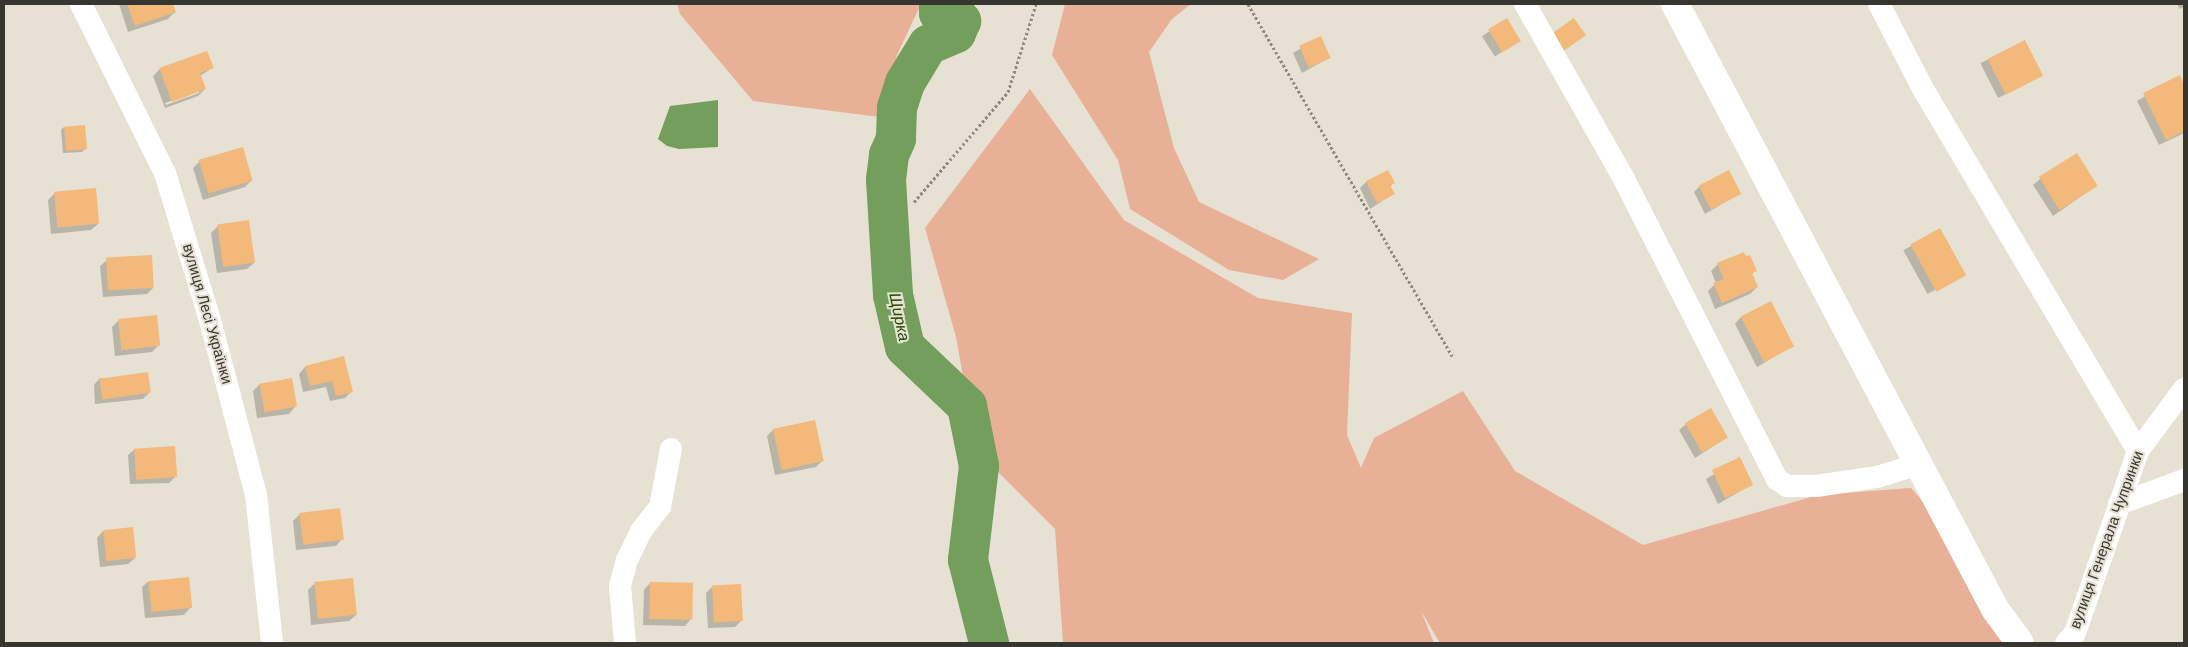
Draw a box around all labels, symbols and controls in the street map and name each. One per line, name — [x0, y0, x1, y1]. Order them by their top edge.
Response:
street label: вулиця Лесі Українки — [178, 242, 236, 386]
water label: Щирка — [885, 291, 913, 343]
street label: вулиця Генерала Чупринки — [2066, 449, 2148, 631]

